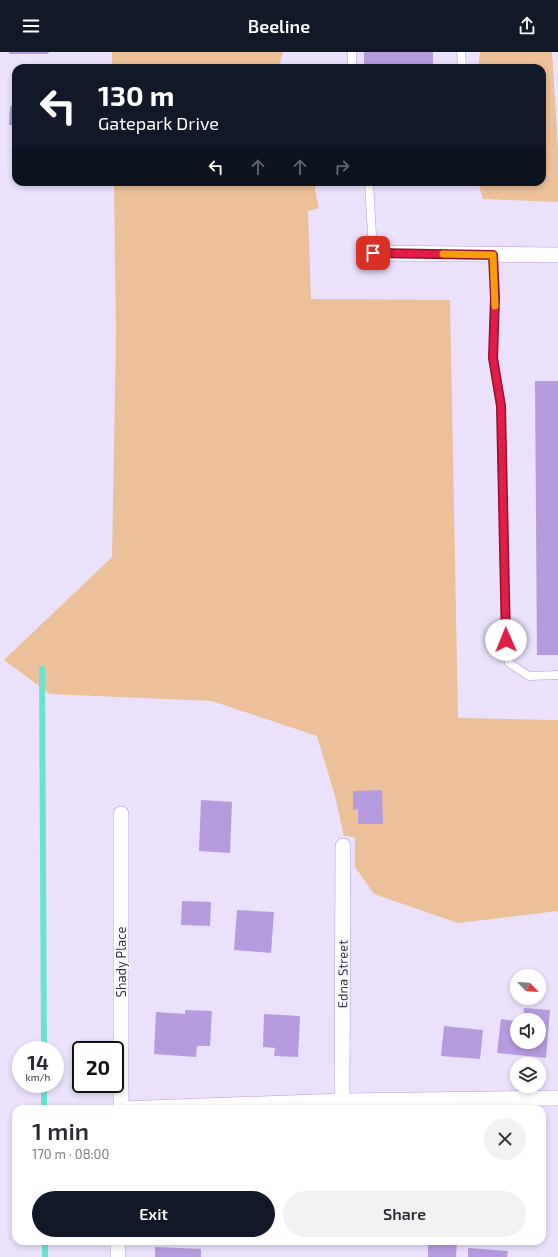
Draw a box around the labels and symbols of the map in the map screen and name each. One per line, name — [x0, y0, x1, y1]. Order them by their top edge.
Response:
pin — [356, 236, 390, 270]
position arrow — [485, 619, 527, 661]
street label: Shady Place — [113, 927, 129, 997]
street label: Edna Street — [334, 940, 351, 1008]
north arrow — [510, 969, 546, 1005]
speed limit sign: 20 — [72, 1041, 124, 1093]

